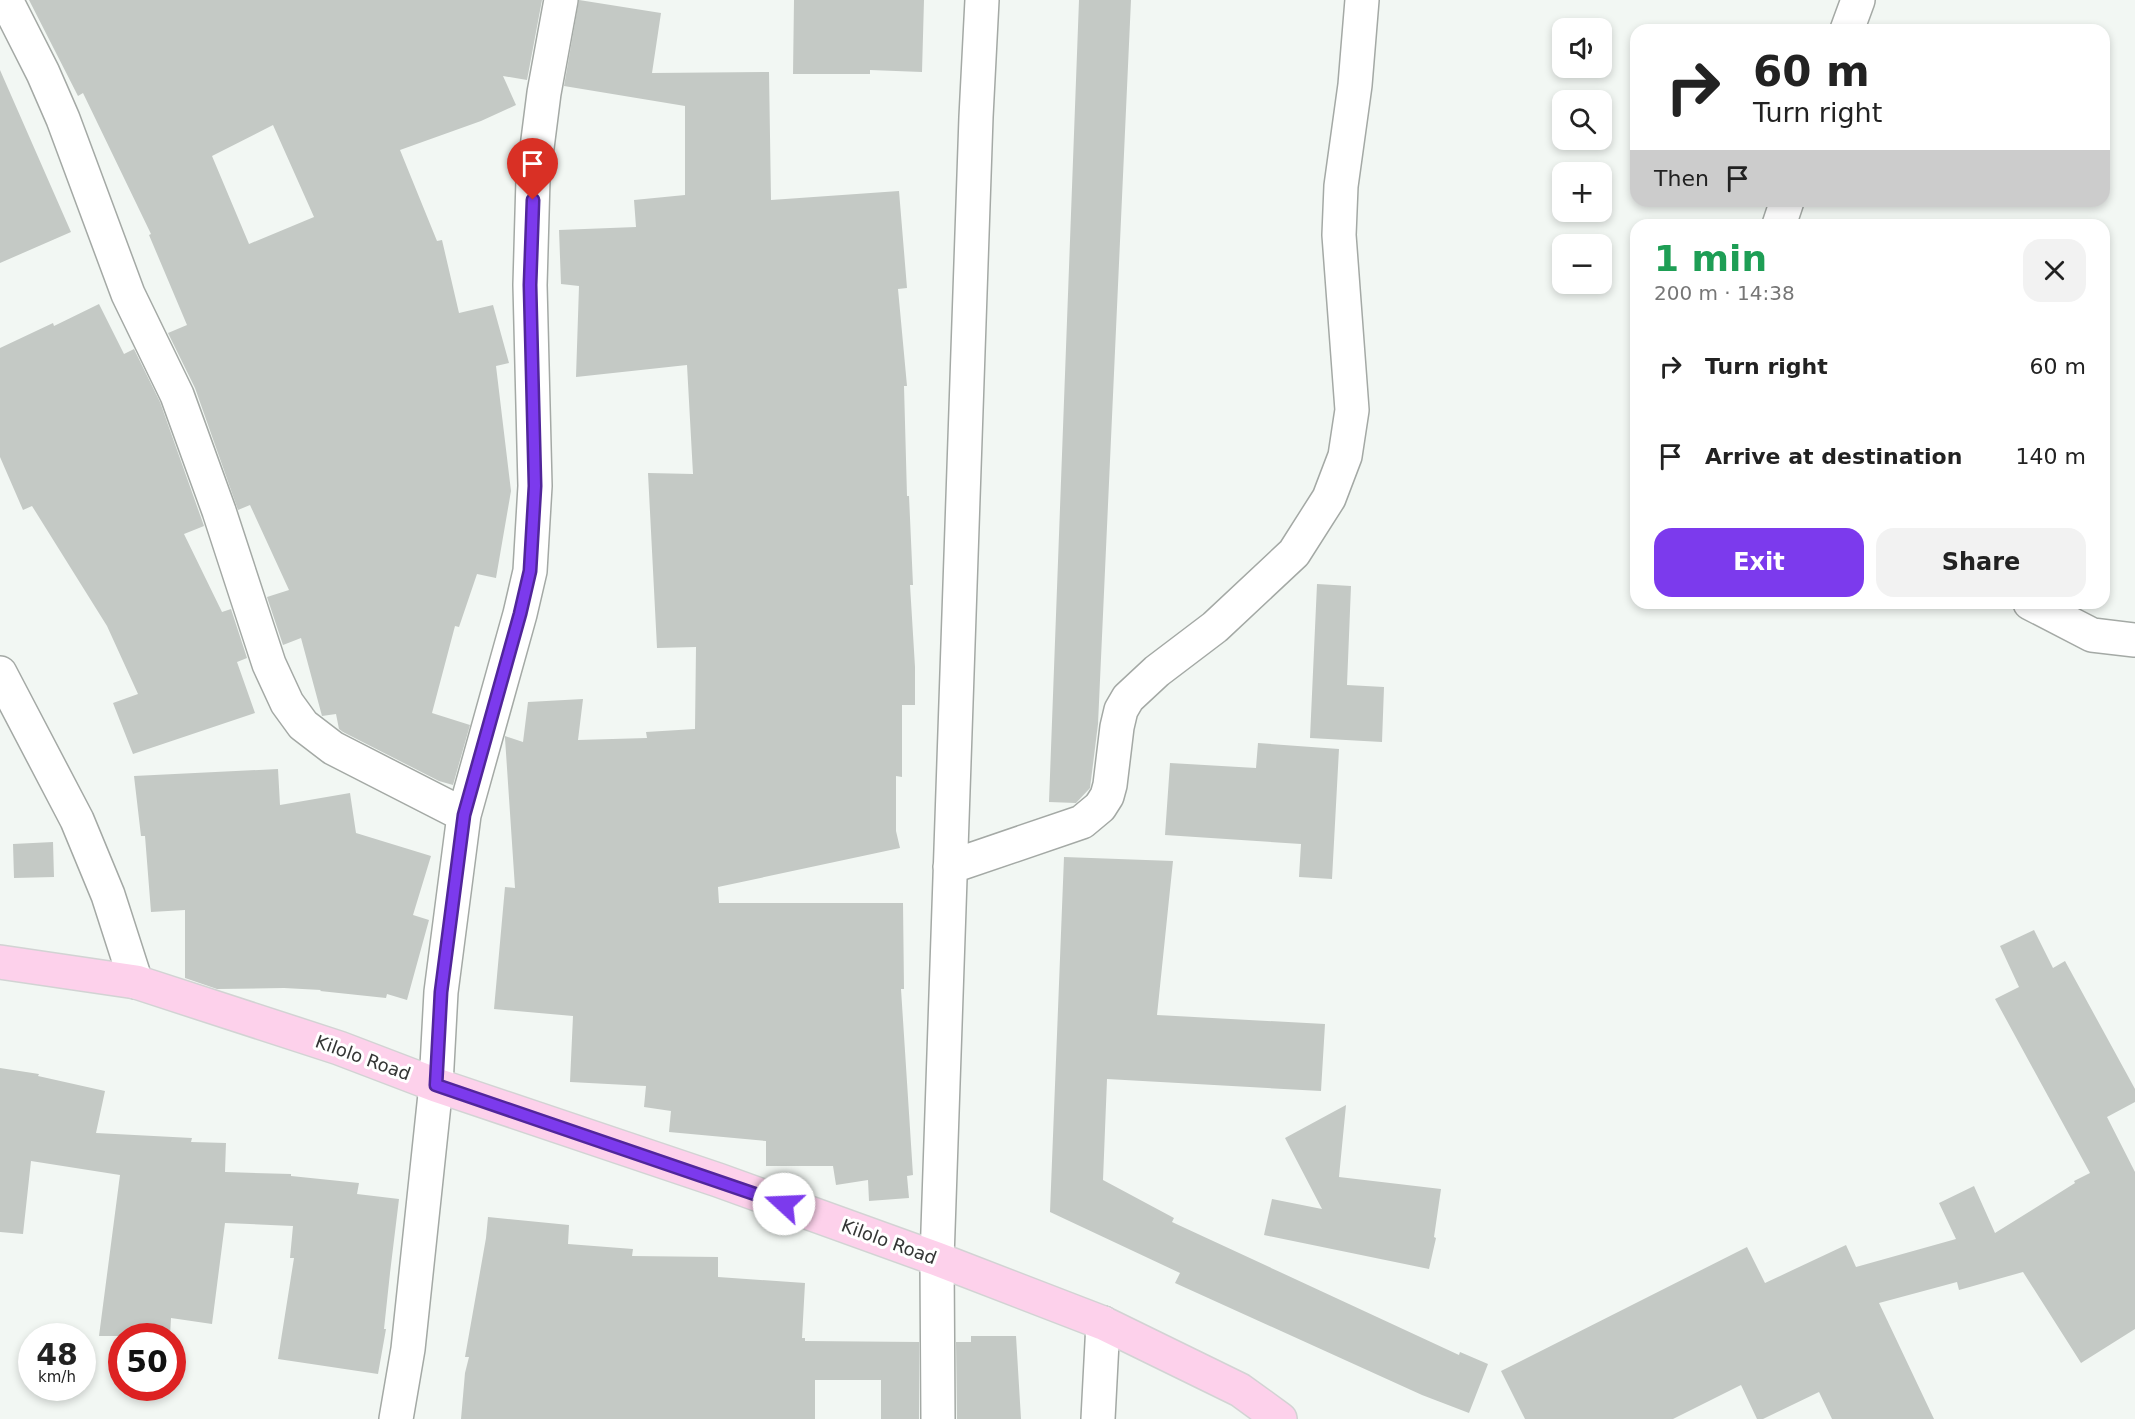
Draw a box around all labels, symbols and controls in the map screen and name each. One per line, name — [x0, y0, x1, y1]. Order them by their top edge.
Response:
map controls — [1552, 18, 1612, 294]
button: sound — [1552, 18, 1612, 78]
text: 60 m — [1753, 47, 1870, 96]
icon: right — [1654, 48, 1732, 126]
button: search — [1552, 90, 1612, 150]
text: Turn right — [1753, 97, 1882, 128]
pin — [507, 138, 558, 200]
icon: arrive — [516, 147, 549, 180]
button: + — [1552, 162, 1612, 222]
icon: arrive — [1721, 162, 1754, 195]
text: Then — [1654, 166, 1709, 191]
button: − — [1552, 234, 1612, 294]
text: 1 min — [1654, 238, 1767, 279]
button: close — [2023, 239, 2086, 302]
text: 200 m · 14:38 — [1654, 281, 1795, 305]
icon: right — [1654, 350, 1687, 383]
text: Turn right — [1705, 354, 1828, 379]
text: 60 m — [2030, 354, 2086, 379]
icon: arrive — [1654, 440, 1687, 473]
text: Arrive at destination — [1705, 444, 1962, 469]
text: 140 m — [2016, 444, 2086, 469]
button: Exit — [1654, 528, 1864, 597]
button: Share — [1876, 528, 2086, 597]
street label: Kilolo Road — [313, 1031, 414, 1084]
position arrow — [752, 1172, 816, 1236]
street label: Kilolo Road — [839, 1215, 940, 1268]
speed limit sign: 50 — [108, 1323, 186, 1401]
text: 48 — [36, 1337, 78, 1372]
text: km/h — [38, 1368, 76, 1386]

